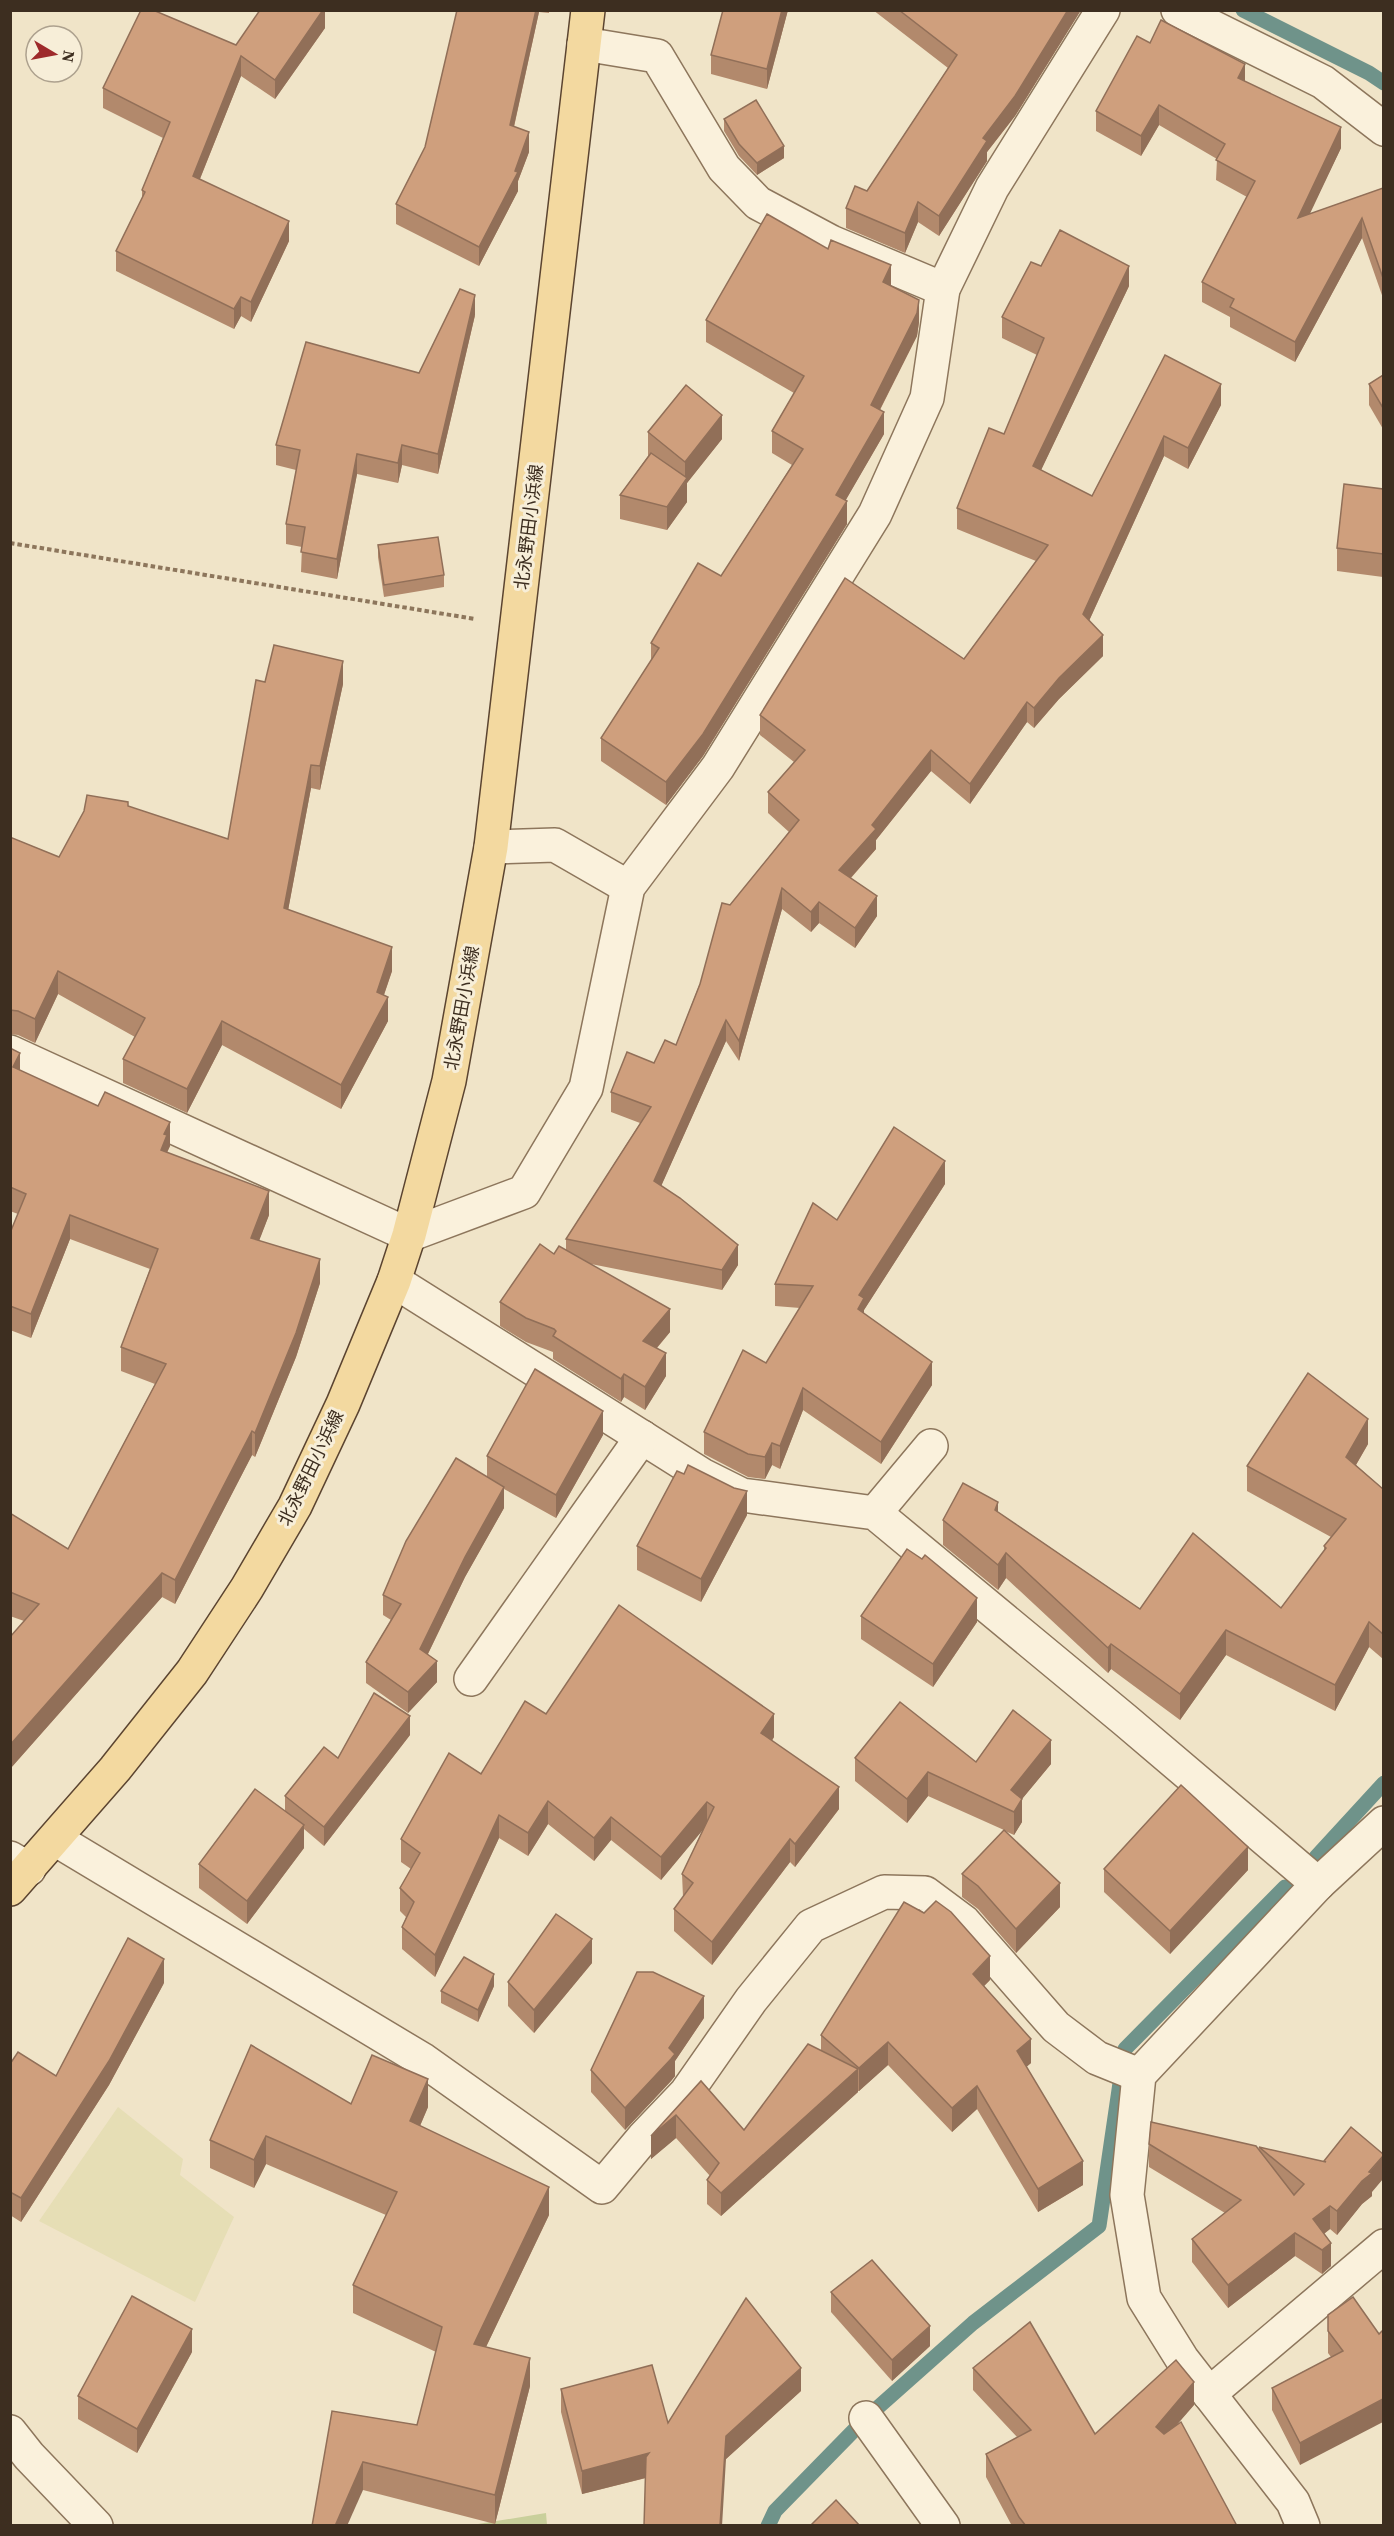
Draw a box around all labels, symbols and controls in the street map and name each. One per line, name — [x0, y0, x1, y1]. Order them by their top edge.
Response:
north arrow — [24, 24, 84, 84]
text: N — [57, 49, 81, 65]
street label: 北永野田小浜線 — [508, 463, 549, 591]
street label: 北永野田小浜線 — [438, 944, 485, 1072]
street label: 北永野田小浜線 — [272, 1406, 349, 1530]

